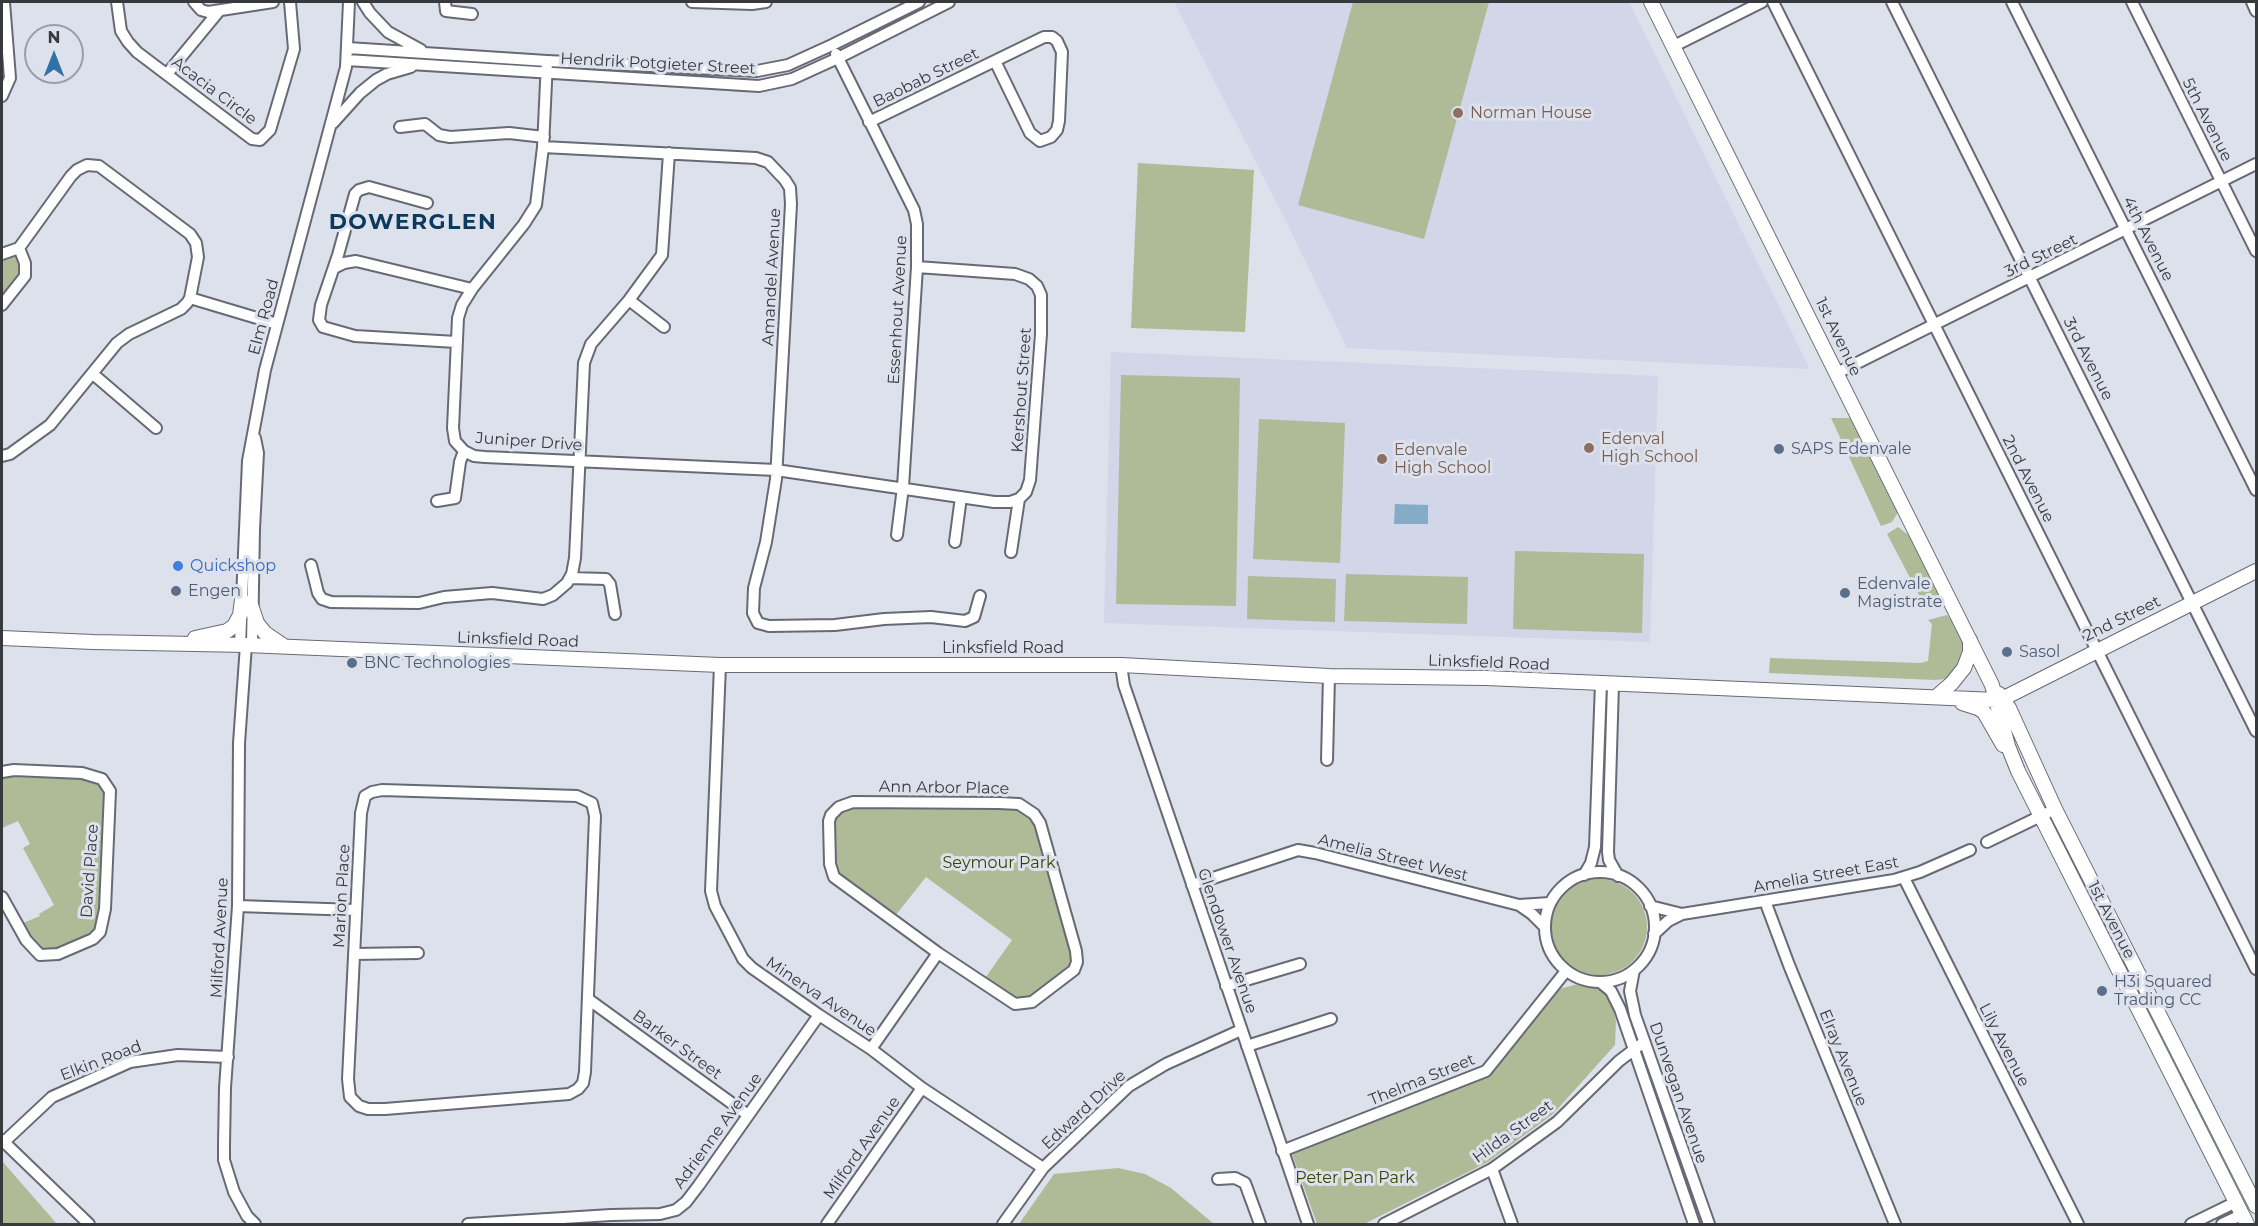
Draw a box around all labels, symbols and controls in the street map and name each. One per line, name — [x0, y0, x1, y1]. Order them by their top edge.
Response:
north arrow — [24, 24, 84, 84]
text: N — [48, 28, 60, 47]
street label: Baobab Street — [870, 44, 982, 112]
street label: Hendrik Potgieter Street — [560, 49, 756, 79]
street label: Acacia Circle — [168, 53, 260, 129]
street label: 5th Avenue — [2178, 75, 2236, 165]
place label: Norman House — [1470, 103, 1592, 123]
marker: Norman House — [1451, 106, 1465, 120]
street label: 4th Avenue — [2118, 193, 2178, 285]
street label: Amandel Avenue — [759, 208, 785, 346]
district label: DOWERGLEN — [329, 210, 497, 236]
street label: 3rd Street — [2001, 230, 2081, 282]
street label: Essenhout Avenue — [885, 235, 911, 385]
street label: Elm Road — [245, 277, 283, 357]
street label: 1st Avenue — [1811, 295, 1865, 379]
street label: 3rd Avenue — [2059, 314, 2117, 404]
street label: Kershout Street — [1008, 327, 1036, 453]
street label: Juniper Drive — [475, 429, 583, 455]
place label: Edenval High School — [1601, 429, 1698, 467]
street label: 2nd Avenue — [1998, 432, 2058, 526]
place label: SAPS Edenvale — [1791, 439, 1911, 459]
place label: Edenvale High School — [1394, 440, 1491, 478]
marker: Edenval High School — [1582, 441, 1596, 455]
marker: SAPS Edenvale — [1772, 442, 1786, 456]
marker: Edenvale High School — [1375, 452, 1389, 466]
place label: Quickshop — [190, 556, 276, 576]
marker: Quickshop — [171, 559, 185, 573]
place label: Edenvale Magistrate — [1857, 574, 1942, 612]
place label: Engen — [188, 581, 241, 601]
marker: Engen — [169, 584, 183, 598]
marker: Edenvale Magistrate — [1838, 586, 1852, 600]
street label: 2nd Street — [2080, 592, 2164, 646]
street label: Linksfield Road — [457, 628, 579, 652]
street label: Linksfield Road — [942, 638, 1064, 658]
place label: Sasol — [2019, 642, 2060, 662]
marker: Sasol — [2000, 645, 2014, 659]
street label: Linksfield Road — [1428, 651, 1550, 675]
place label: BNC Technologies — [364, 653, 510, 673]
marker: BNC Technologies — [345, 656, 359, 670]
street label: Ann Arbor Place — [879, 777, 1009, 799]
street label: David Place — [77, 823, 103, 919]
street label: Amelia Street West — [1316, 830, 1470, 886]
street label: Marion Place — [330, 844, 354, 948]
park label: Seymour Park — [943, 853, 1055, 873]
street label: Amelia Street East — [1752, 853, 1900, 897]
street label: Glendower Avenue — [1193, 866, 1261, 1016]
street label: Milford Avenue — [207, 877, 233, 999]
street label: 1st Avenue — [2083, 878, 2139, 962]
street label: Minerva Avenue — [762, 953, 880, 1041]
place label: H3i Squared Trading CC — [2114, 972, 2212, 1010]
marker: H3i Squared Trading CC — [2095, 984, 2109, 998]
street label: Lily Avenue — [1975, 1000, 2033, 1090]
street label: Barker Street — [629, 1006, 725, 1084]
street label: Elray Avenue — [1815, 1007, 1871, 1109]
street label: Dunvegan Avenue — [1645, 1020, 1711, 1166]
street label: Elkin Road — [58, 1037, 144, 1085]
street label: Thelma Street — [1366, 1050, 1478, 1110]
street label: Edward Drive — [1038, 1066, 1130, 1154]
street label: Adrienne Avenue — [670, 1069, 766, 1193]
street label: Milford Avenue — [819, 1093, 905, 1203]
street label: Hilda Street — [1469, 1096, 1557, 1168]
park label: Peter Pan Park — [1295, 1168, 1415, 1188]

